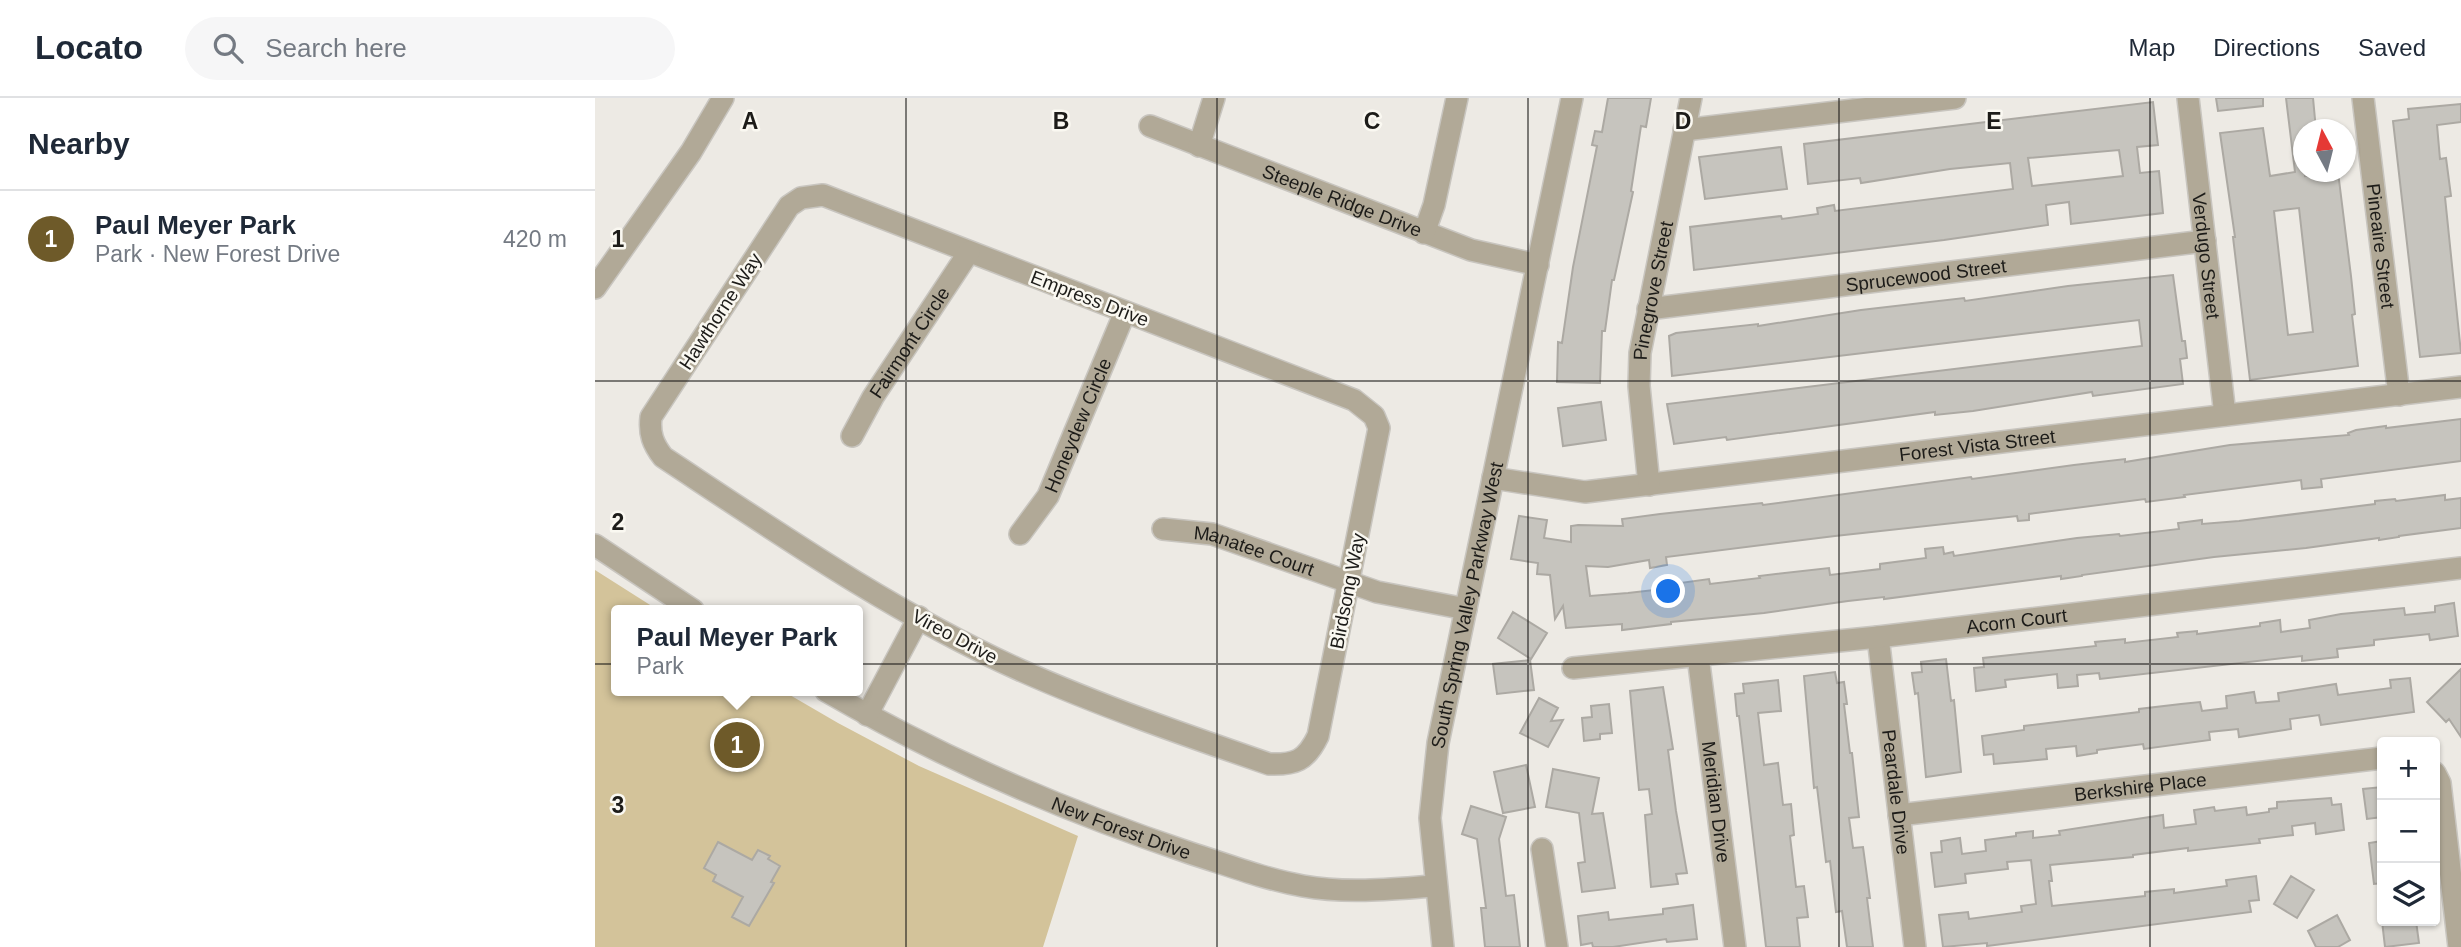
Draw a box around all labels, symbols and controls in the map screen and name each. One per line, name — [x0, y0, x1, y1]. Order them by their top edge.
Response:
search box — [185, 17, 675, 80]
text: Locato — [35, 29, 143, 66]
icon: search — [209, 29, 247, 67]
text: Search here — [265, 33, 407, 63]
text: Map — [2129, 34, 2175, 61]
text: Directions — [2213, 34, 2320, 61]
text: Saved — [2358, 34, 2426, 61]
text: A — [742, 108, 758, 134]
text: B — [1053, 108, 1069, 134]
text: C — [1364, 108, 1380, 134]
text: D — [1675, 108, 1691, 134]
text: E — [1986, 108, 2002, 134]
north arrow — [2293, 119, 2356, 182]
text: Nearby — [28, 127, 130, 160]
street label: Steeple Ridge Drive — [1259, 160, 1425, 241]
street label: Pineaire Street — [2362, 182, 2399, 310]
street label: Verdugo Street — [2188, 192, 2224, 321]
text: Paul Meyer Park — [95, 210, 296, 240]
street label: Pinegrove Street — [1630, 219, 1677, 361]
text: 1 — [45, 226, 57, 252]
text: 420 m — [503, 226, 567, 252]
text: 1 — [612, 226, 625, 252]
text: Park · New Forest Drive — [95, 241, 340, 267]
street label: Hawthorne Way — [675, 249, 766, 373]
street label: Sprucewood Street — [1844, 255, 2008, 296]
street label: Empress Drive — [1028, 266, 1152, 331]
street label: Fairmont Circle — [865, 283, 954, 402]
street label: Honeydew Circle — [1041, 355, 1116, 496]
street label: Forest Vista Street — [1898, 426, 2057, 465]
street label: South Spring Valley Parkway West — [1427, 459, 1507, 750]
text: 2 — [612, 509, 624, 535]
street label: Manatee Court — [1193, 522, 1318, 580]
street label: Birdsong Way — [1326, 531, 1369, 651]
your location — [1651, 574, 1685, 608]
popup — [611, 605, 863, 696]
street label: Vireo Drive — [908, 605, 1001, 668]
street label: Acorn Court — [1965, 605, 2069, 637]
text: Paul Meyer Park — [637, 622, 837, 652]
text: Park — [637, 653, 684, 679]
pin: 1 — [714, 719, 760, 771]
street label: Peardale Drive — [1878, 728, 1914, 856]
map controls — [2377, 737, 2440, 926]
button: + — [2377, 737, 2440, 800]
street label: Meridian Drive — [1698, 740, 1734, 864]
street label: Berkshire Place — [2073, 769, 2208, 805]
text: 3 — [612, 792, 624, 818]
street label: New Forest Drive — [1049, 793, 1194, 864]
button: − — [2377, 800, 2440, 863]
button: layers — [2377, 863, 2440, 926]

